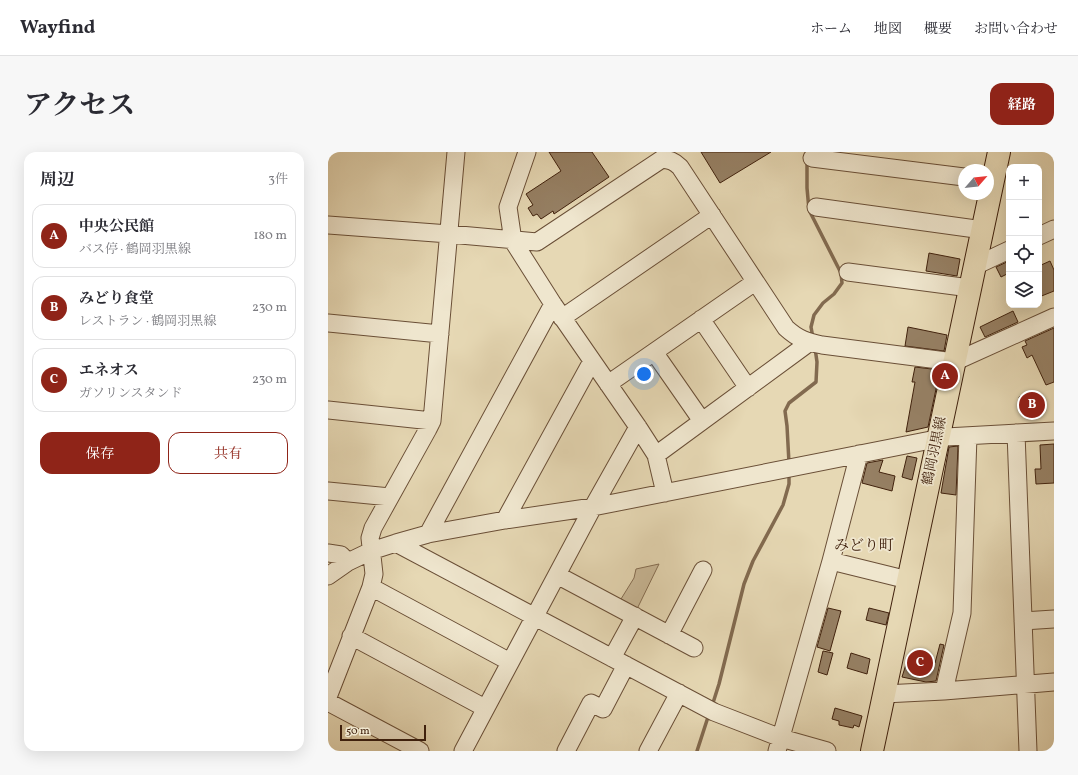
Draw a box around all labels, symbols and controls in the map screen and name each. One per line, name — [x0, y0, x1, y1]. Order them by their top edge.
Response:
text: Wayfind — [20, 15, 95, 41]
text: ホーム — [810, 20, 852, 39]
text: 地図 — [874, 20, 902, 39]
text: 概要 — [924, 20, 952, 39]
text: お問い合わせ — [974, 20, 1058, 39]
button: 経路 — [990, 83, 1054, 125]
text: アクセス — [24, 87, 135, 126]
north arrow — [958, 164, 994, 200]
map controls — [1006, 164, 1042, 308]
button: + — [1006, 164, 1042, 200]
text: 周辺 — [40, 169, 74, 192]
text: 3件 — [268, 171, 288, 189]
button: − — [1006, 200, 1042, 236]
text: 中央公民館 — [79, 217, 154, 238]
text: A — [49, 227, 59, 245]
text: 180 m — [253, 227, 287, 245]
button: locate — [1006, 236, 1042, 272]
text: バス停 · 鶴岡羽黒線 — [79, 241, 191, 259]
button: layers — [1006, 272, 1042, 308]
text: みどり食堂 — [79, 289, 154, 310]
text: B — [50, 299, 58, 317]
text: 230 m — [252, 299, 287, 317]
text: レストラン · 鶴岡羽黒線 — [79, 313, 216, 331]
text: エネオス — [79, 361, 139, 382]
pin: A — [932, 361, 958, 391]
your location — [634, 364, 654, 384]
text: C — [50, 371, 58, 389]
text: 230 m — [252, 371, 287, 389]
text: ガソリンスタンド — [79, 385, 183, 403]
pin: B — [1019, 390, 1045, 420]
street label: 鶴岡羽黒線 — [918, 415, 952, 487]
button: 保存 — [40, 432, 160, 474]
button: 共有 — [168, 432, 288, 474]
district label: みどり町 — [834, 536, 894, 557]
pin: C — [907, 648, 933, 678]
scale bar — [340, 723, 426, 742]
text: 50 m — [346, 724, 370, 739]

